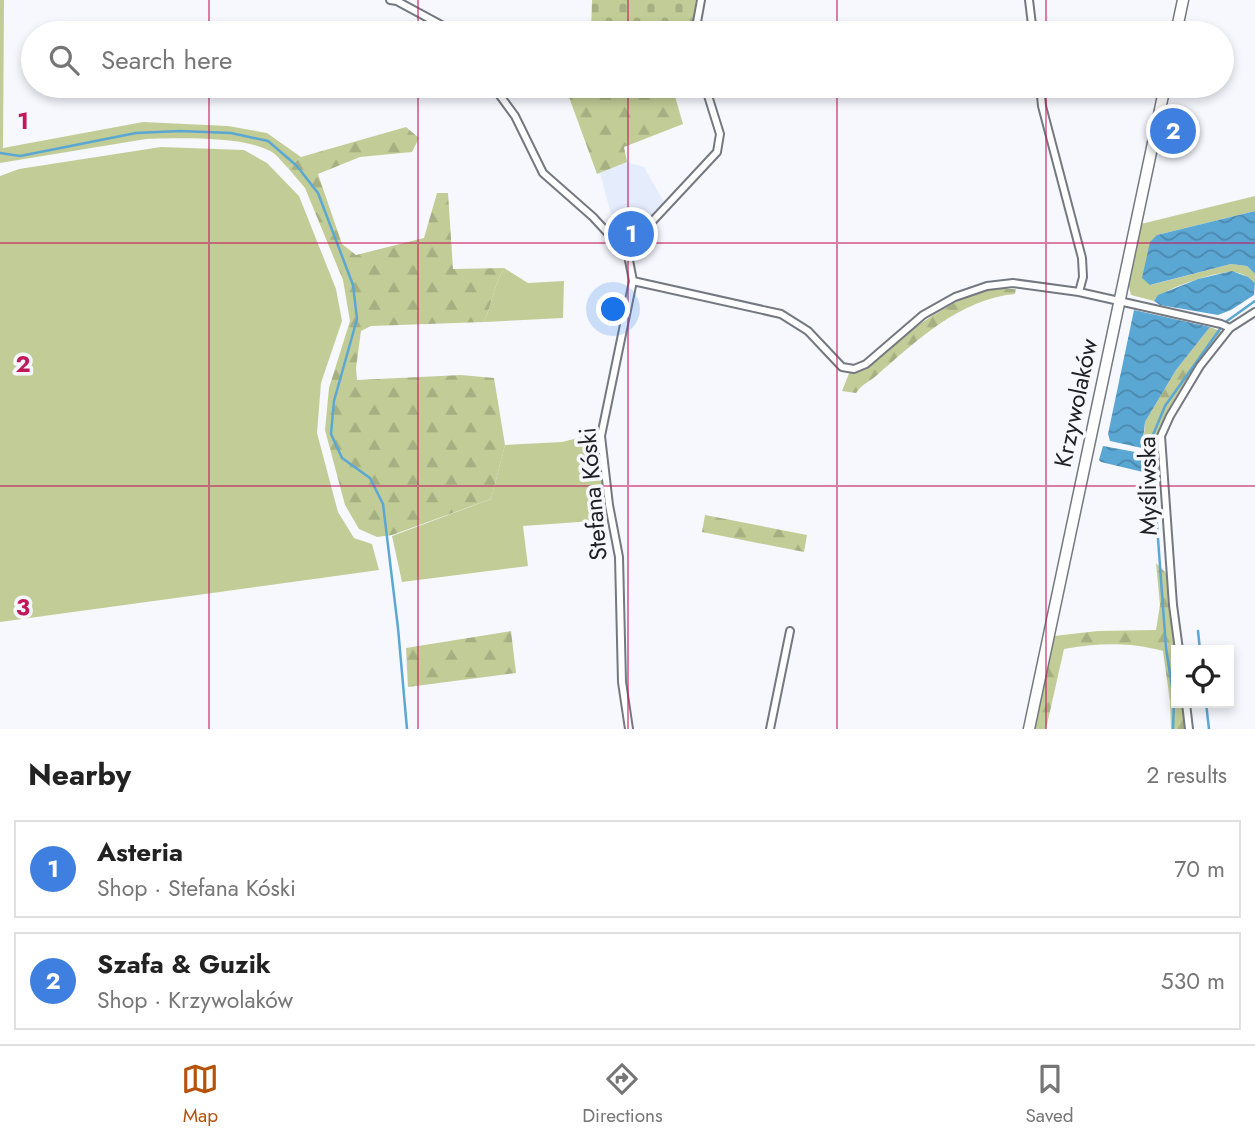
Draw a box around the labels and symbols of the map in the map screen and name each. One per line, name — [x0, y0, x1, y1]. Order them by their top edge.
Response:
text: 1 — [17, 104, 29, 138]
pin: 2 — [1150, 105, 1196, 157]
pin: 1 — [608, 208, 654, 260]
your location — [596, 292, 630, 326]
street label: Krzywolaków — [1045, 335, 1106, 470]
text: 2 — [15, 347, 31, 381]
street label: Stefana Kóski — [569, 426, 616, 562]
street label: Myśliwska — [1129, 436, 1166, 536]
text: 3 — [16, 590, 30, 624]

